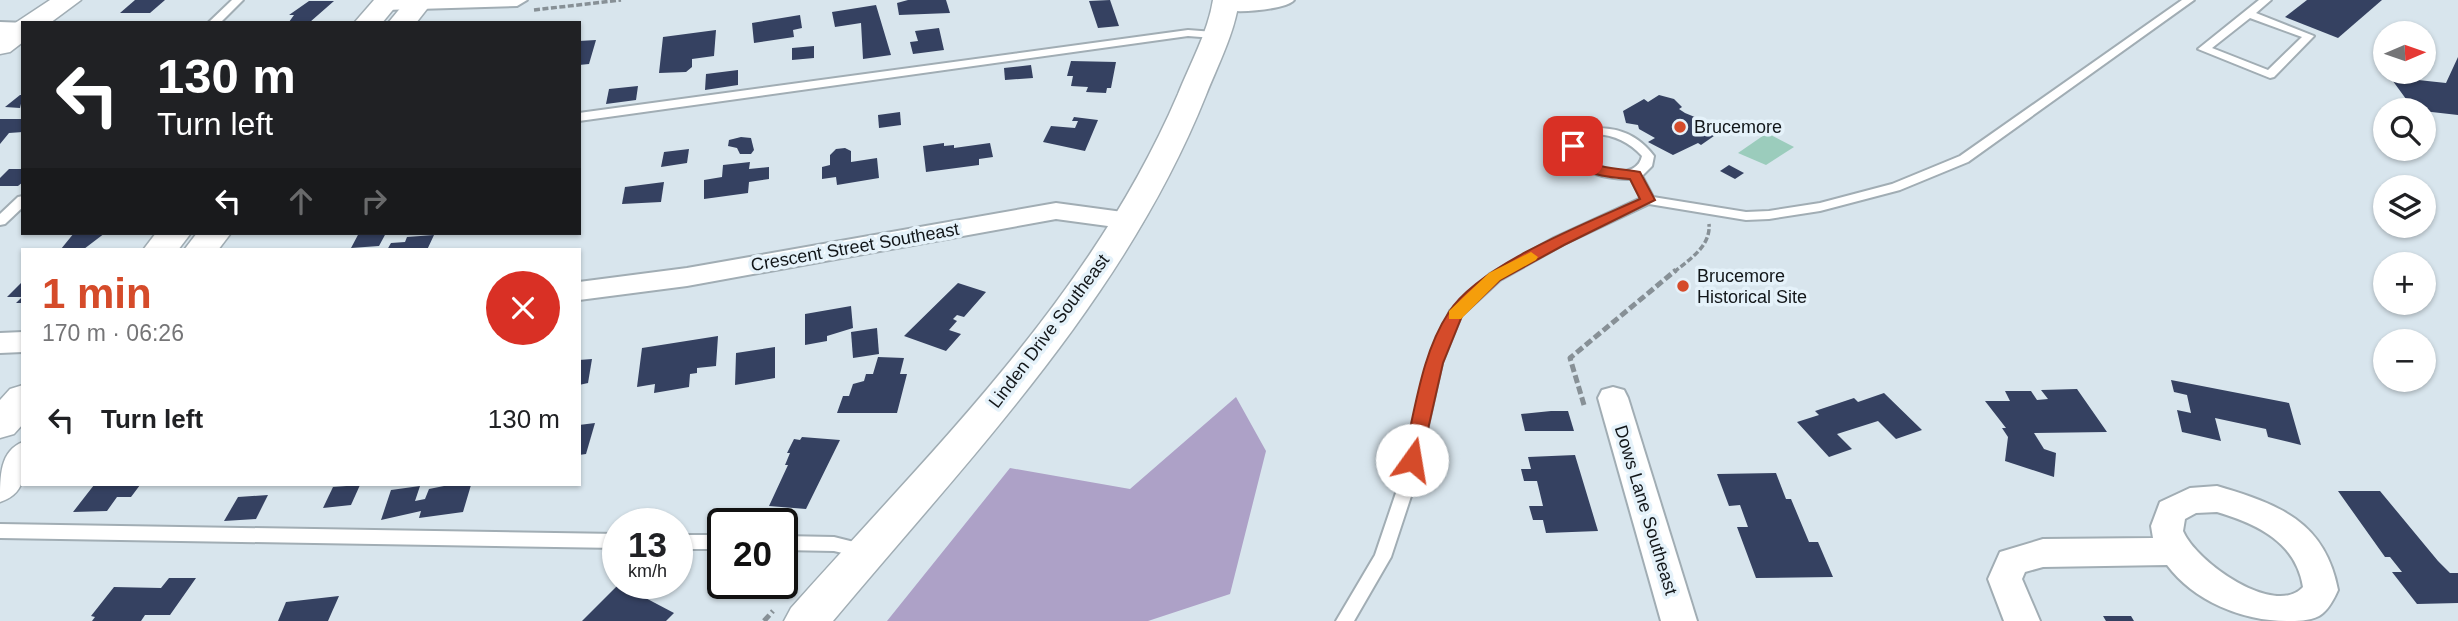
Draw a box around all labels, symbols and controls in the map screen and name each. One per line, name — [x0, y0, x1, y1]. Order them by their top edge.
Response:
north arrow — [2373, 21, 2436, 84]
map controls — [2373, 21, 2436, 392]
icon: left — [42, 49, 133, 140]
text: 130 m — [157, 49, 296, 103]
button: search — [2373, 98, 2436, 161]
text: Turn left — [157, 106, 273, 142]
pin — [1543, 116, 1603, 176]
place label: Brucemore — [1694, 117, 1782, 137]
marker: Brucemore — [1672, 119, 1688, 135]
icon: arrive — [1554, 127, 1592, 165]
button: layers — [2373, 175, 2436, 238]
icon: left — [209, 182, 247, 220]
icon: ahead — [282, 182, 320, 220]
icon: right — [355, 182, 393, 220]
street label: Crescent Street Southeast — [749, 219, 961, 275]
street label: Linden Drive Southeast — [985, 250, 1113, 412]
button: + — [2373, 252, 2436, 315]
place label: Brucemore Historical Site — [1697, 266, 1807, 307]
text: 1 min — [42, 270, 152, 317]
button: close — [486, 271, 560, 345]
marker: Brucemore Historical Site — [1675, 278, 1691, 294]
text: 170 m · 06:26 — [42, 320, 184, 346]
button: − — [2373, 329, 2436, 392]
icon: left — [42, 401, 80, 439]
text: Turn left — [101, 404, 203, 434]
text: 130 m — [488, 404, 560, 434]
position arrow — [1375, 423, 1449, 497]
street label: Dows Lane Southeast — [1611, 423, 1681, 597]
speed limit sign: 20 — [707, 508, 798, 599]
text: 13 — [628, 525, 667, 564]
text: km/h — [628, 561, 667, 581]

